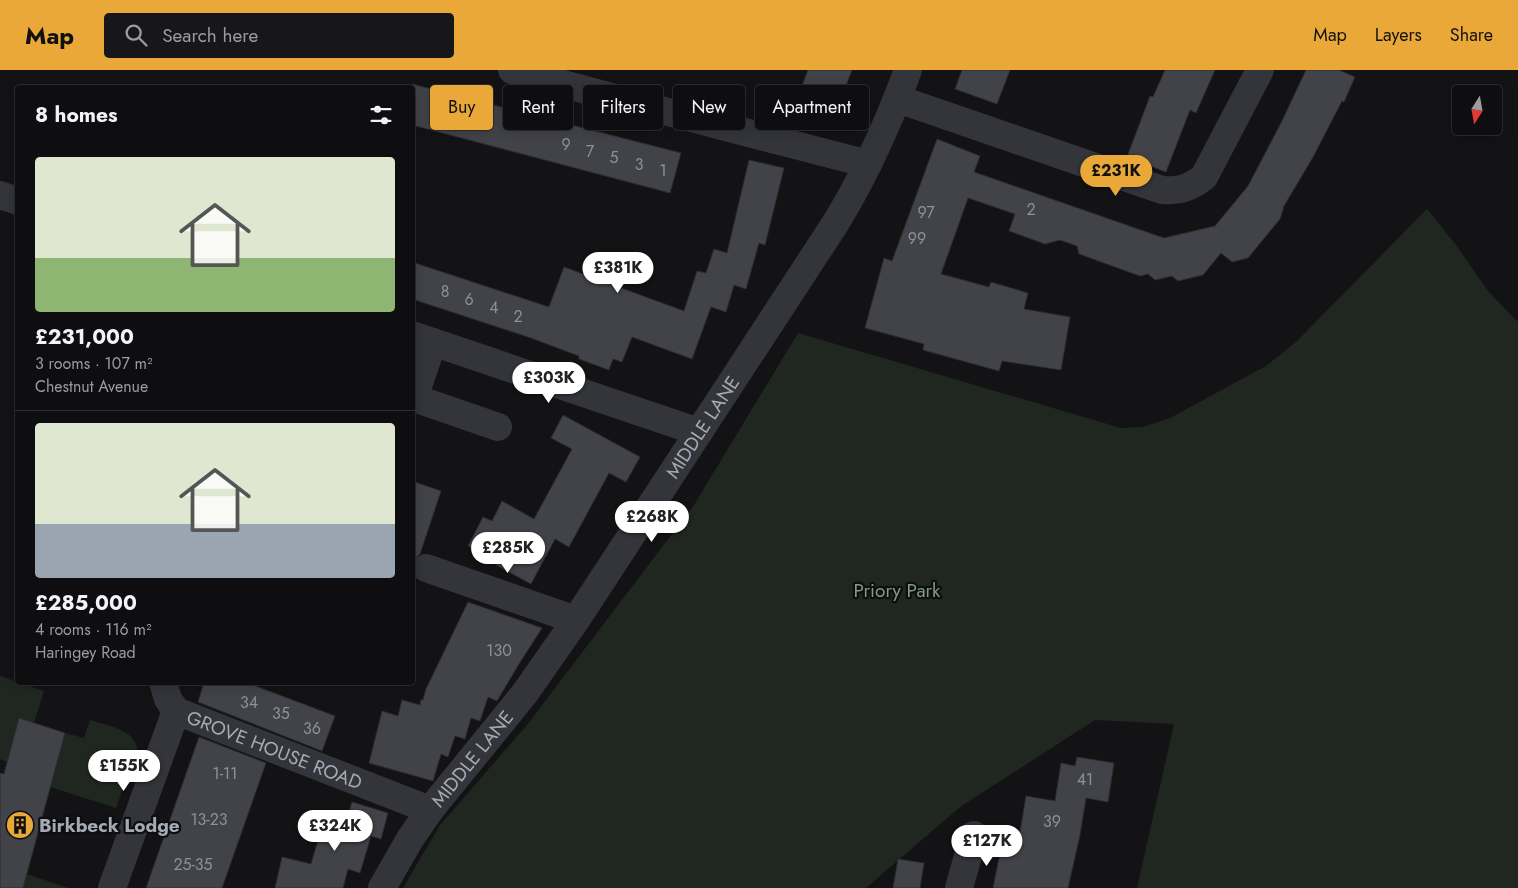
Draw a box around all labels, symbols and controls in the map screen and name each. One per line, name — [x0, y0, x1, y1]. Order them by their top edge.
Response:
search box — [104, 13, 454, 58]
text: Map — [25, 18, 74, 53]
icon: search — [122, 21, 150, 49]
text: Search here — [162, 22, 258, 49]
text: Map — [1313, 22, 1347, 48]
text: Layers — [1375, 22, 1422, 48]
text: Share — [1450, 22, 1493, 48]
chip: Buy — [430, 85, 493, 130]
chip: Rent — [503, 85, 573, 130]
chip: Filters — [583, 85, 663, 130]
chip: New — [673, 85, 745, 130]
chip: Apartment — [755, 85, 869, 130]
north arrow — [1452, 85, 1502, 135]
map controls — [1452, 85, 1502, 135]
text: 8 homes — [35, 100, 118, 130]
icon: filters — [367, 101, 395, 129]
house number: 9 — [561, 133, 571, 156]
house number: 7 — [586, 140, 595, 163]
house number: 5 — [609, 146, 619, 169]
house number: 3 — [635, 153, 644, 176]
pin: £231K — [1081, 154, 1151, 197]
house number: 1 — [659, 159, 667, 182]
text: £231K — [1091, 159, 1141, 182]
icon: home — [170, 190, 260, 280]
house number: 2 — [1026, 198, 1036, 221]
house number: 97 — [917, 201, 935, 224]
house number: 99 — [908, 227, 926, 250]
pin: £381K — [583, 252, 653, 294]
text: £381K — [593, 256, 643, 279]
house number: 8 — [441, 280, 449, 303]
house number: 6 — [464, 288, 474, 311]
house number: 4 — [489, 296, 499, 319]
house number: 2 — [513, 305, 523, 328]
text: £231,000 — [35, 322, 134, 352]
text: 3 rooms · 107 m² — [35, 352, 153, 375]
pin: £303K — [514, 362, 584, 404]
text: £303K — [523, 366, 575, 389]
street label: MIDDLE LANE — [659, 370, 746, 484]
text: Chestnut Avenue — [35, 375, 148, 398]
icon: home — [170, 455, 260, 545]
pin: £268K — [617, 500, 687, 543]
text: £268K — [626, 505, 678, 528]
pin: £285K — [473, 532, 543, 574]
text: £285K — [482, 536, 534, 559]
park label: Priory Park — [854, 577, 941, 604]
text: £285,000 — [35, 588, 137, 618]
text: 4 rooms · 116 m² — [35, 618, 152, 641]
house number: 130 — [486, 639, 512, 662]
text: Haringey Road — [35, 641, 136, 664]
house number: 34 — [240, 691, 258, 714]
house number: 35 — [272, 702, 290, 725]
street label: GROVE HOUSE ROAD — [183, 703, 366, 796]
street label: MIDDLE LANE — [424, 704, 519, 813]
house number: 36 — [303, 717, 321, 740]
pin: £155K — [89, 750, 159, 792]
text: £155K — [99, 754, 149, 777]
house number: 1-11 — [213, 762, 237, 785]
house number: 41 — [1077, 768, 1093, 791]
house number: 13-23 — [190, 808, 228, 831]
building icon: Birkbeck Lodge — [5, 810, 35, 840]
pin: £324K — [300, 810, 370, 852]
house number: 39 — [1043, 810, 1061, 833]
place label: Birkbeck Lodge — [39, 812, 180, 839]
text: £324K — [309, 814, 361, 837]
pin: £127K — [952, 824, 1022, 867]
text: £127K — [962, 829, 1012, 852]
house number: 25-35 — [173, 853, 213, 876]

